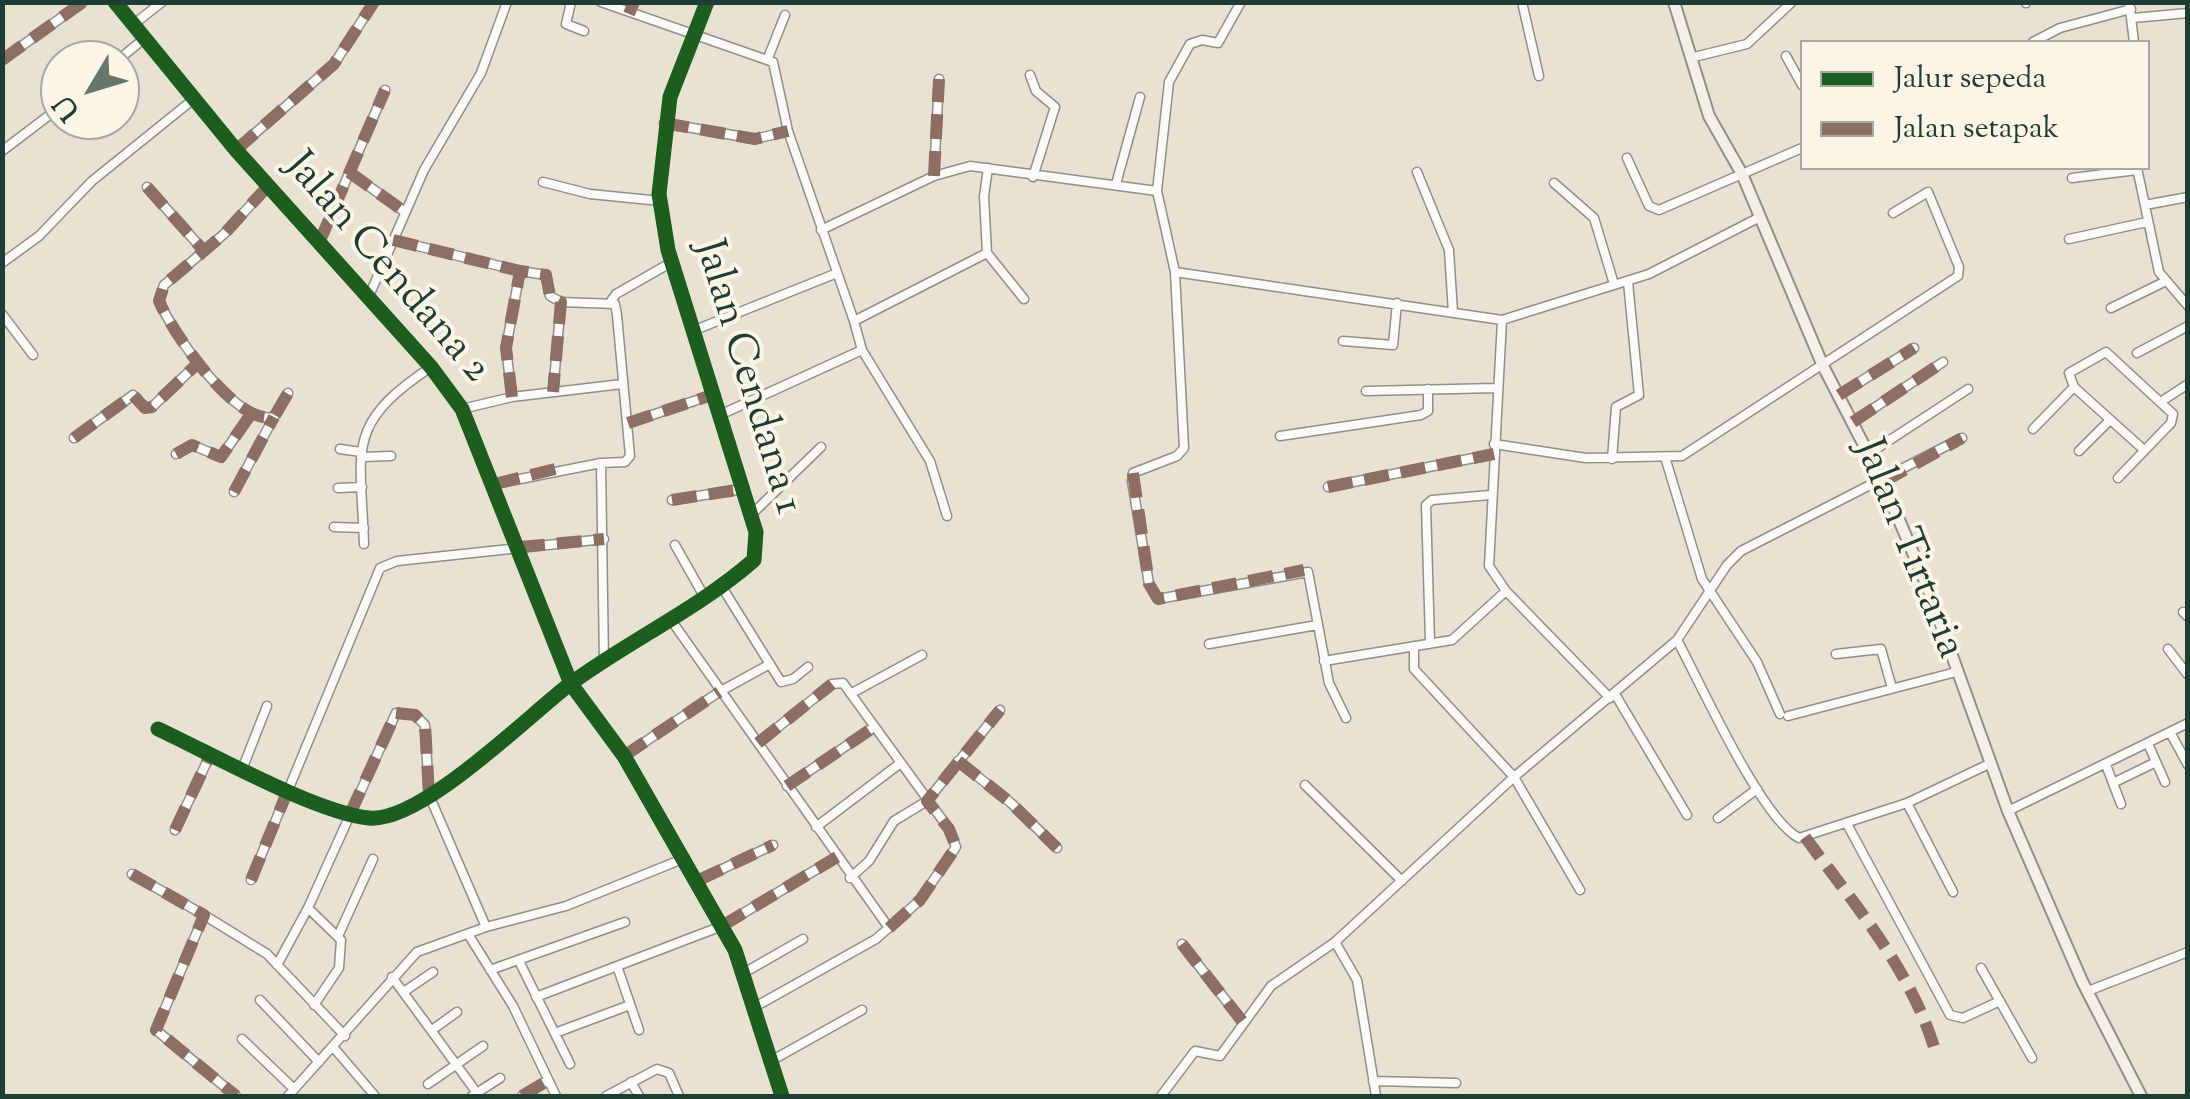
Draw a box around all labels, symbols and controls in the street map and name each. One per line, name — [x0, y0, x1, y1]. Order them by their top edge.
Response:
north arrow — [40, 40, 140, 140]
legend — [1800, 40, 2150, 170]
text: Jalur sepeda — [1894, 58, 2046, 101]
text: U — [45, 86, 91, 129]
text: Jalan setapak — [1894, 108, 2059, 151]
street label: Jalan Cendana 2 — [271, 144, 499, 396]
street label: Jalan Cendana 1 — [679, 235, 811, 521]
street label: Jalan Tirtaria — [1839, 433, 1973, 667]

